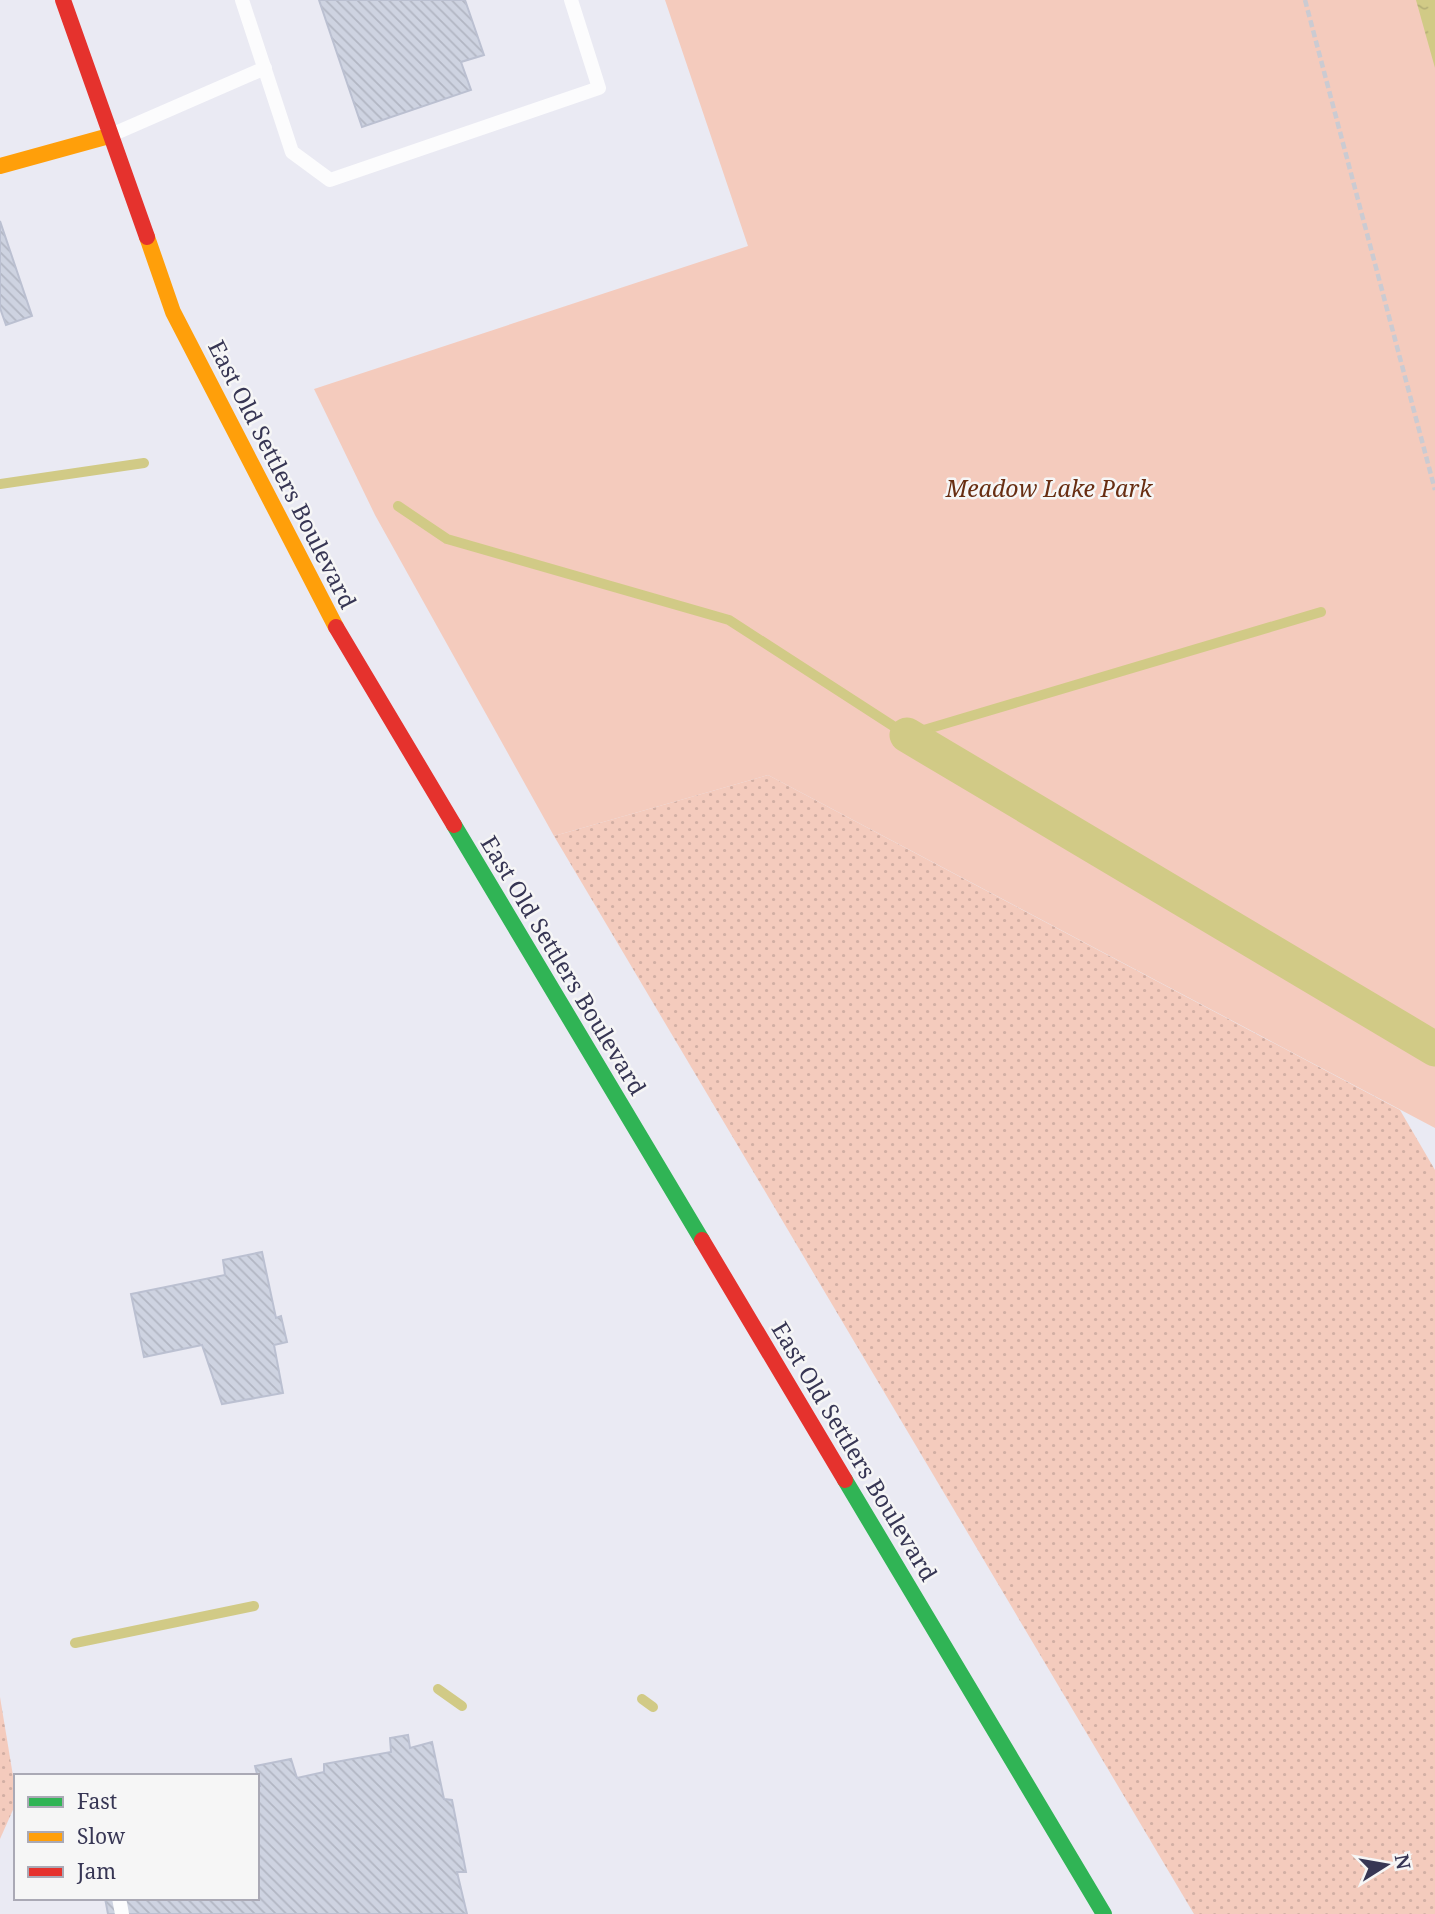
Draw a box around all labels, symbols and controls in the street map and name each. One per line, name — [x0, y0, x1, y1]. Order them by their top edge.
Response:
street label: East Old Settlers Boulevard — [201, 334, 365, 614]
park label: Meadow Lake Park — [945, 472, 1153, 504]
street label: East Old Settlers Boulevard — [474, 829, 654, 1101]
street label: East Old Settlers Boulevard — [765, 1315, 945, 1587]
legend — [14, 1774, 259, 1900]
text: Fast — [77, 1787, 117, 1815]
text: Slow — [77, 1822, 126, 1850]
north arrow — [1351, 1830, 1421, 1900]
text: N — [1388, 1852, 1417, 1872]
text: Jam — [76, 1857, 116, 1885]

